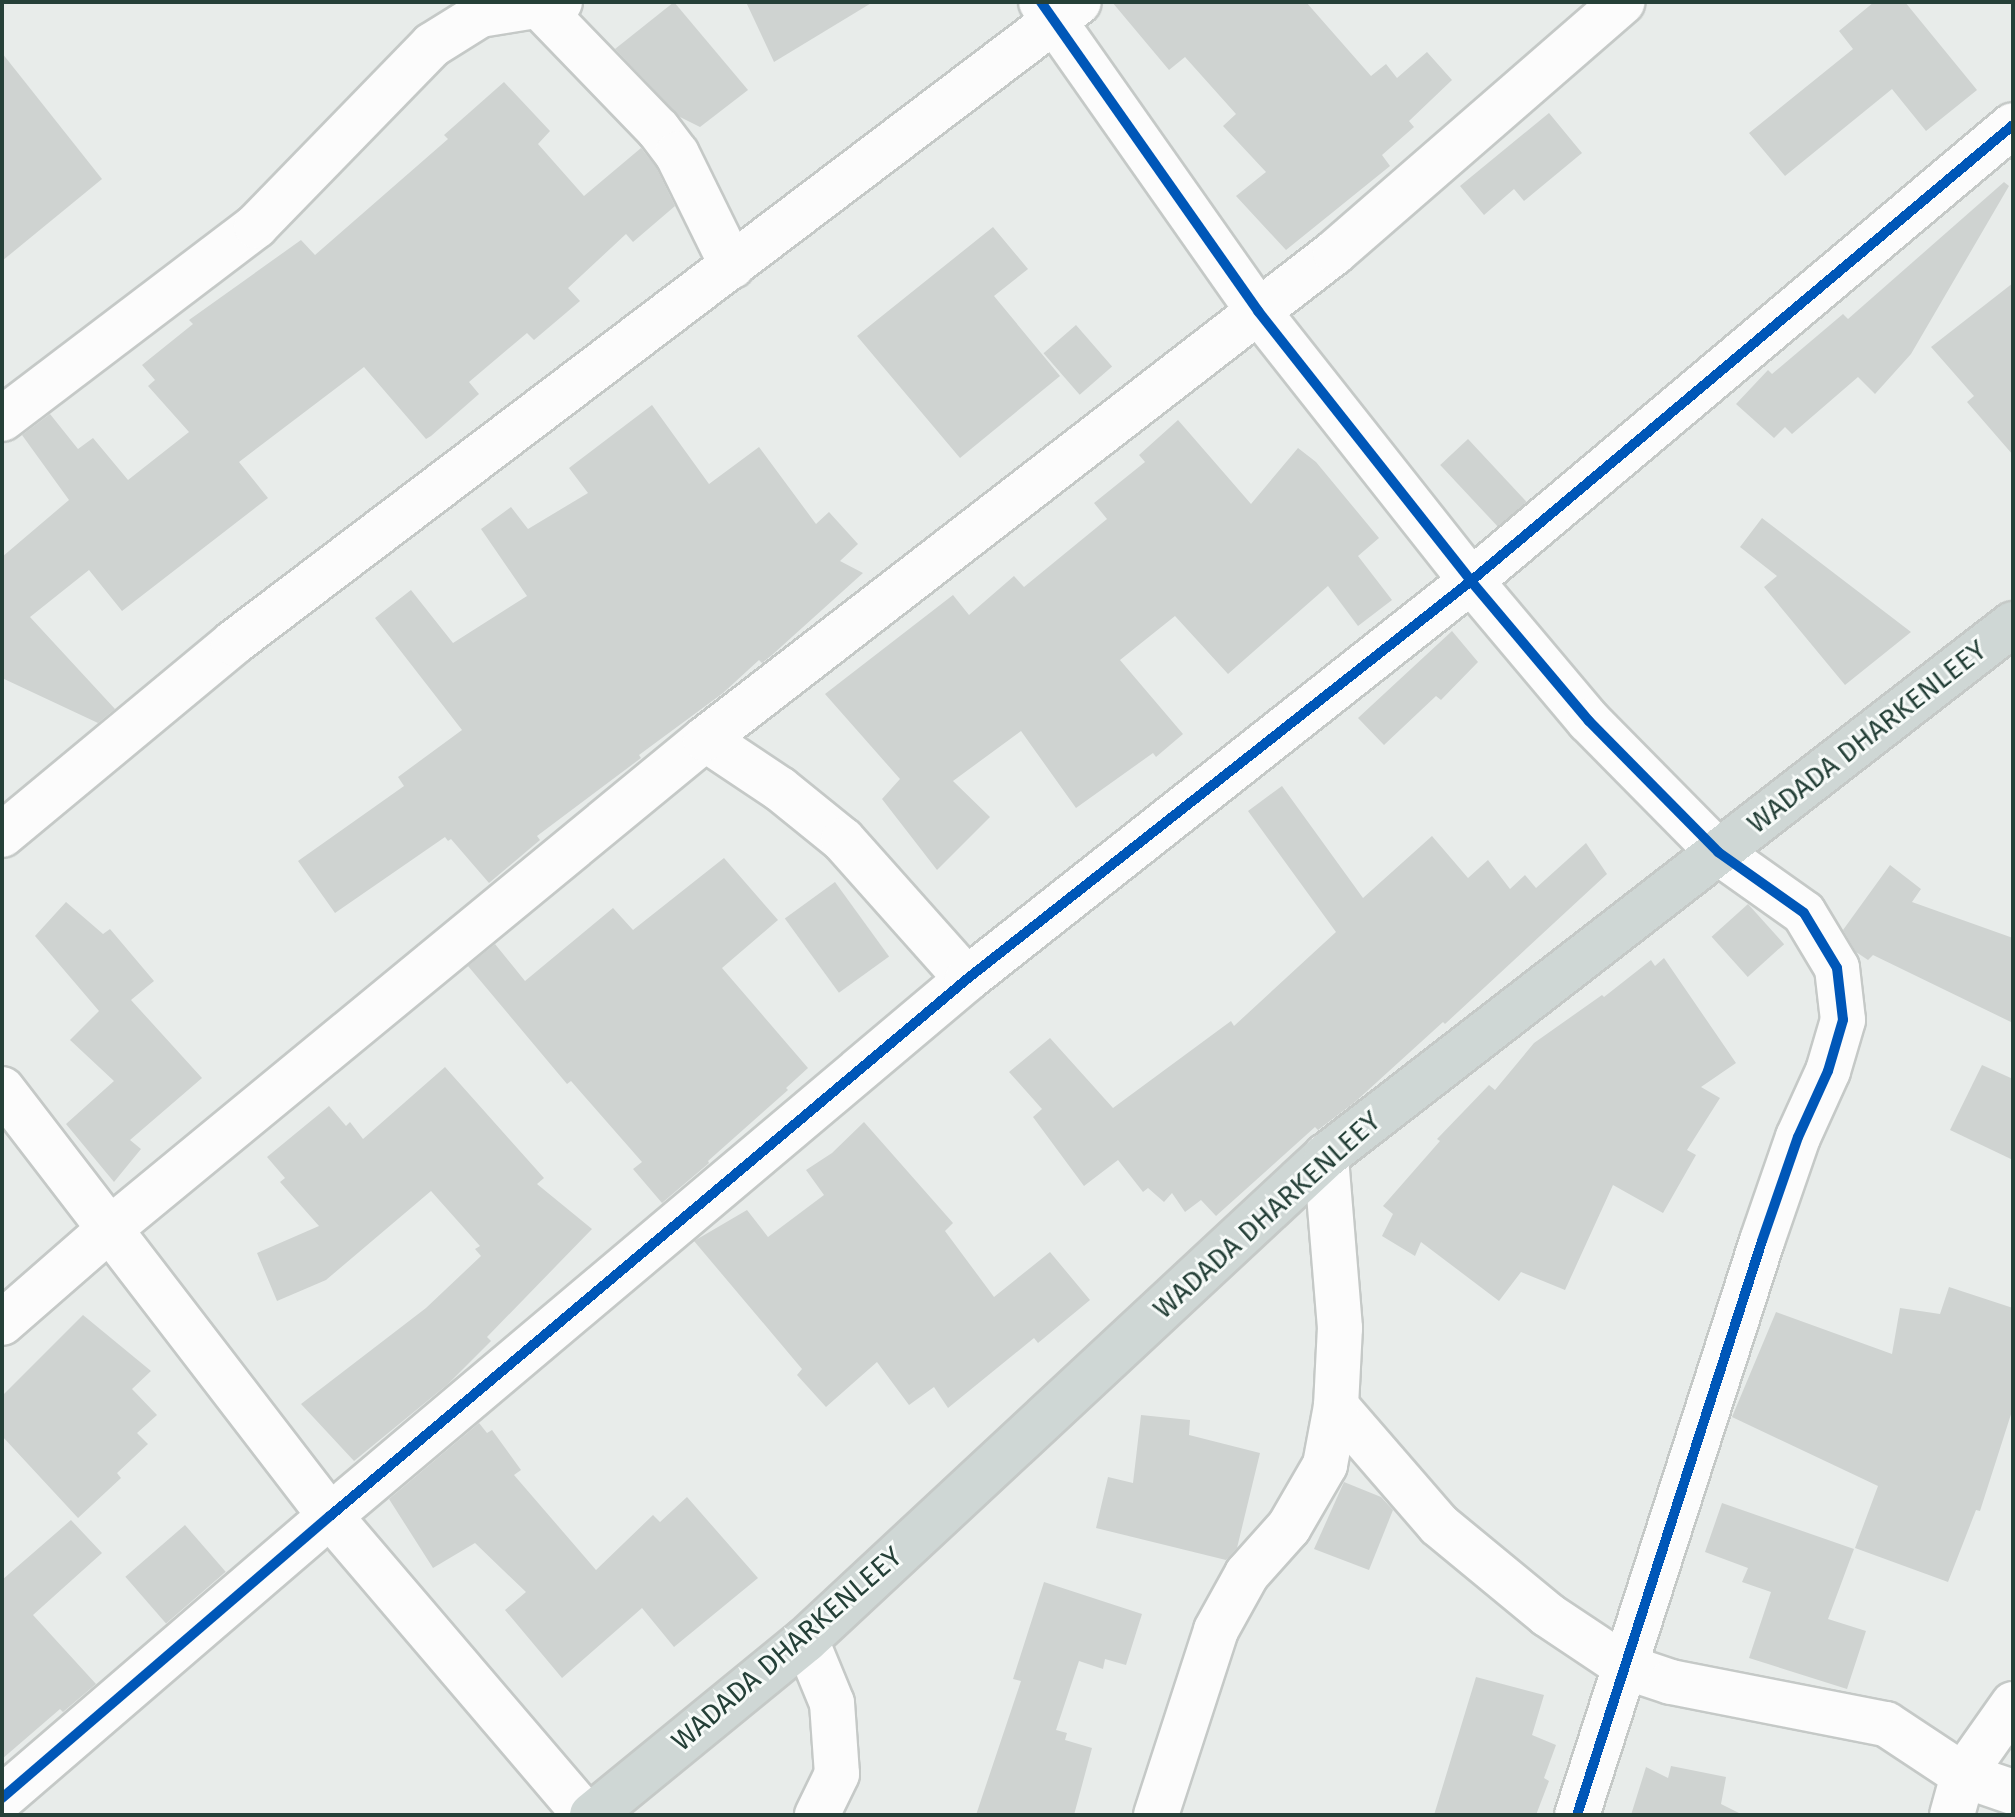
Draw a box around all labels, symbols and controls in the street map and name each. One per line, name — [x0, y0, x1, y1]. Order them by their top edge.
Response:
street label: WADADA DHARKENLEEY — [1741, 633, 1993, 841]
street label: WADADA DHARKENLEEY — [1147, 1104, 1387, 1326]
street label: WADADA DHARKENLEEY — [665, 1540, 909, 1758]

